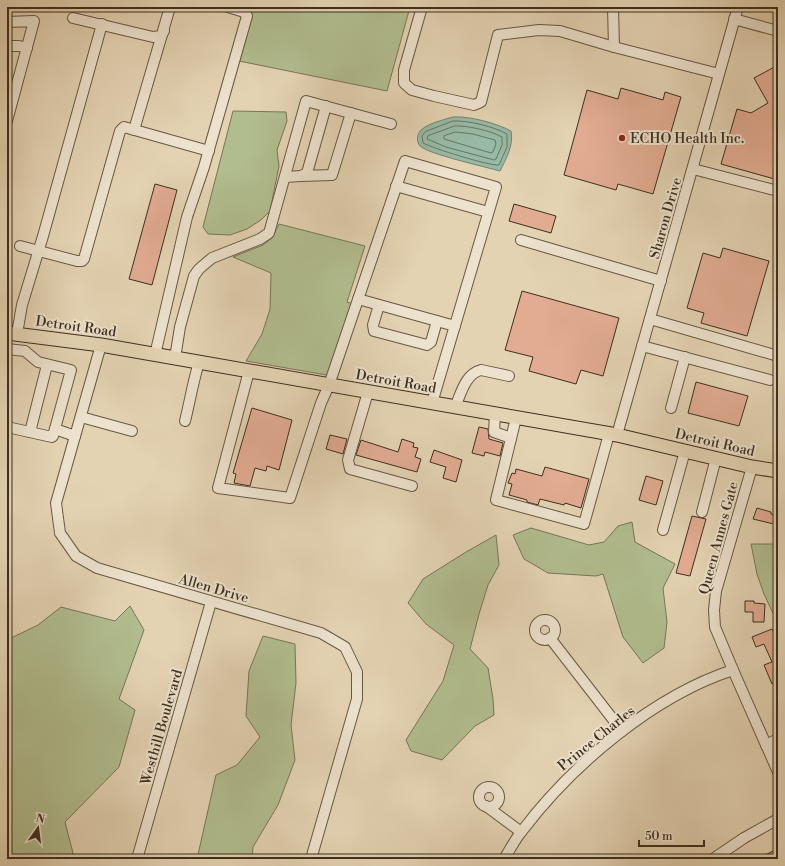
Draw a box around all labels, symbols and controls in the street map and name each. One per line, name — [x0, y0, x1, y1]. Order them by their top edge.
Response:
place label: ECHO Health Inc. — [630, 130, 744, 148]
marker: ECHO Health Inc. — [617, 133, 627, 143]
street label: Sharon Drive — [646, 175, 686, 261]
street label: Detroit Road — [34, 312, 117, 342]
street label: Detroit Road — [354, 366, 438, 398]
street label: Detroit Road — [673, 425, 757, 461]
street label: Queen Annes Gate — [695, 480, 743, 597]
street label: Allen Drive — [176, 570, 251, 608]
street label: Westhill Boulevard — [137, 668, 187, 788]
street label: Prince Charles — [554, 702, 639, 775]
north arrow — [18, 808, 58, 848]
text: N — [34, 811, 46, 827]
scale bar — [639, 822, 704, 848]
text: 50 m — [645, 829, 673, 844]

